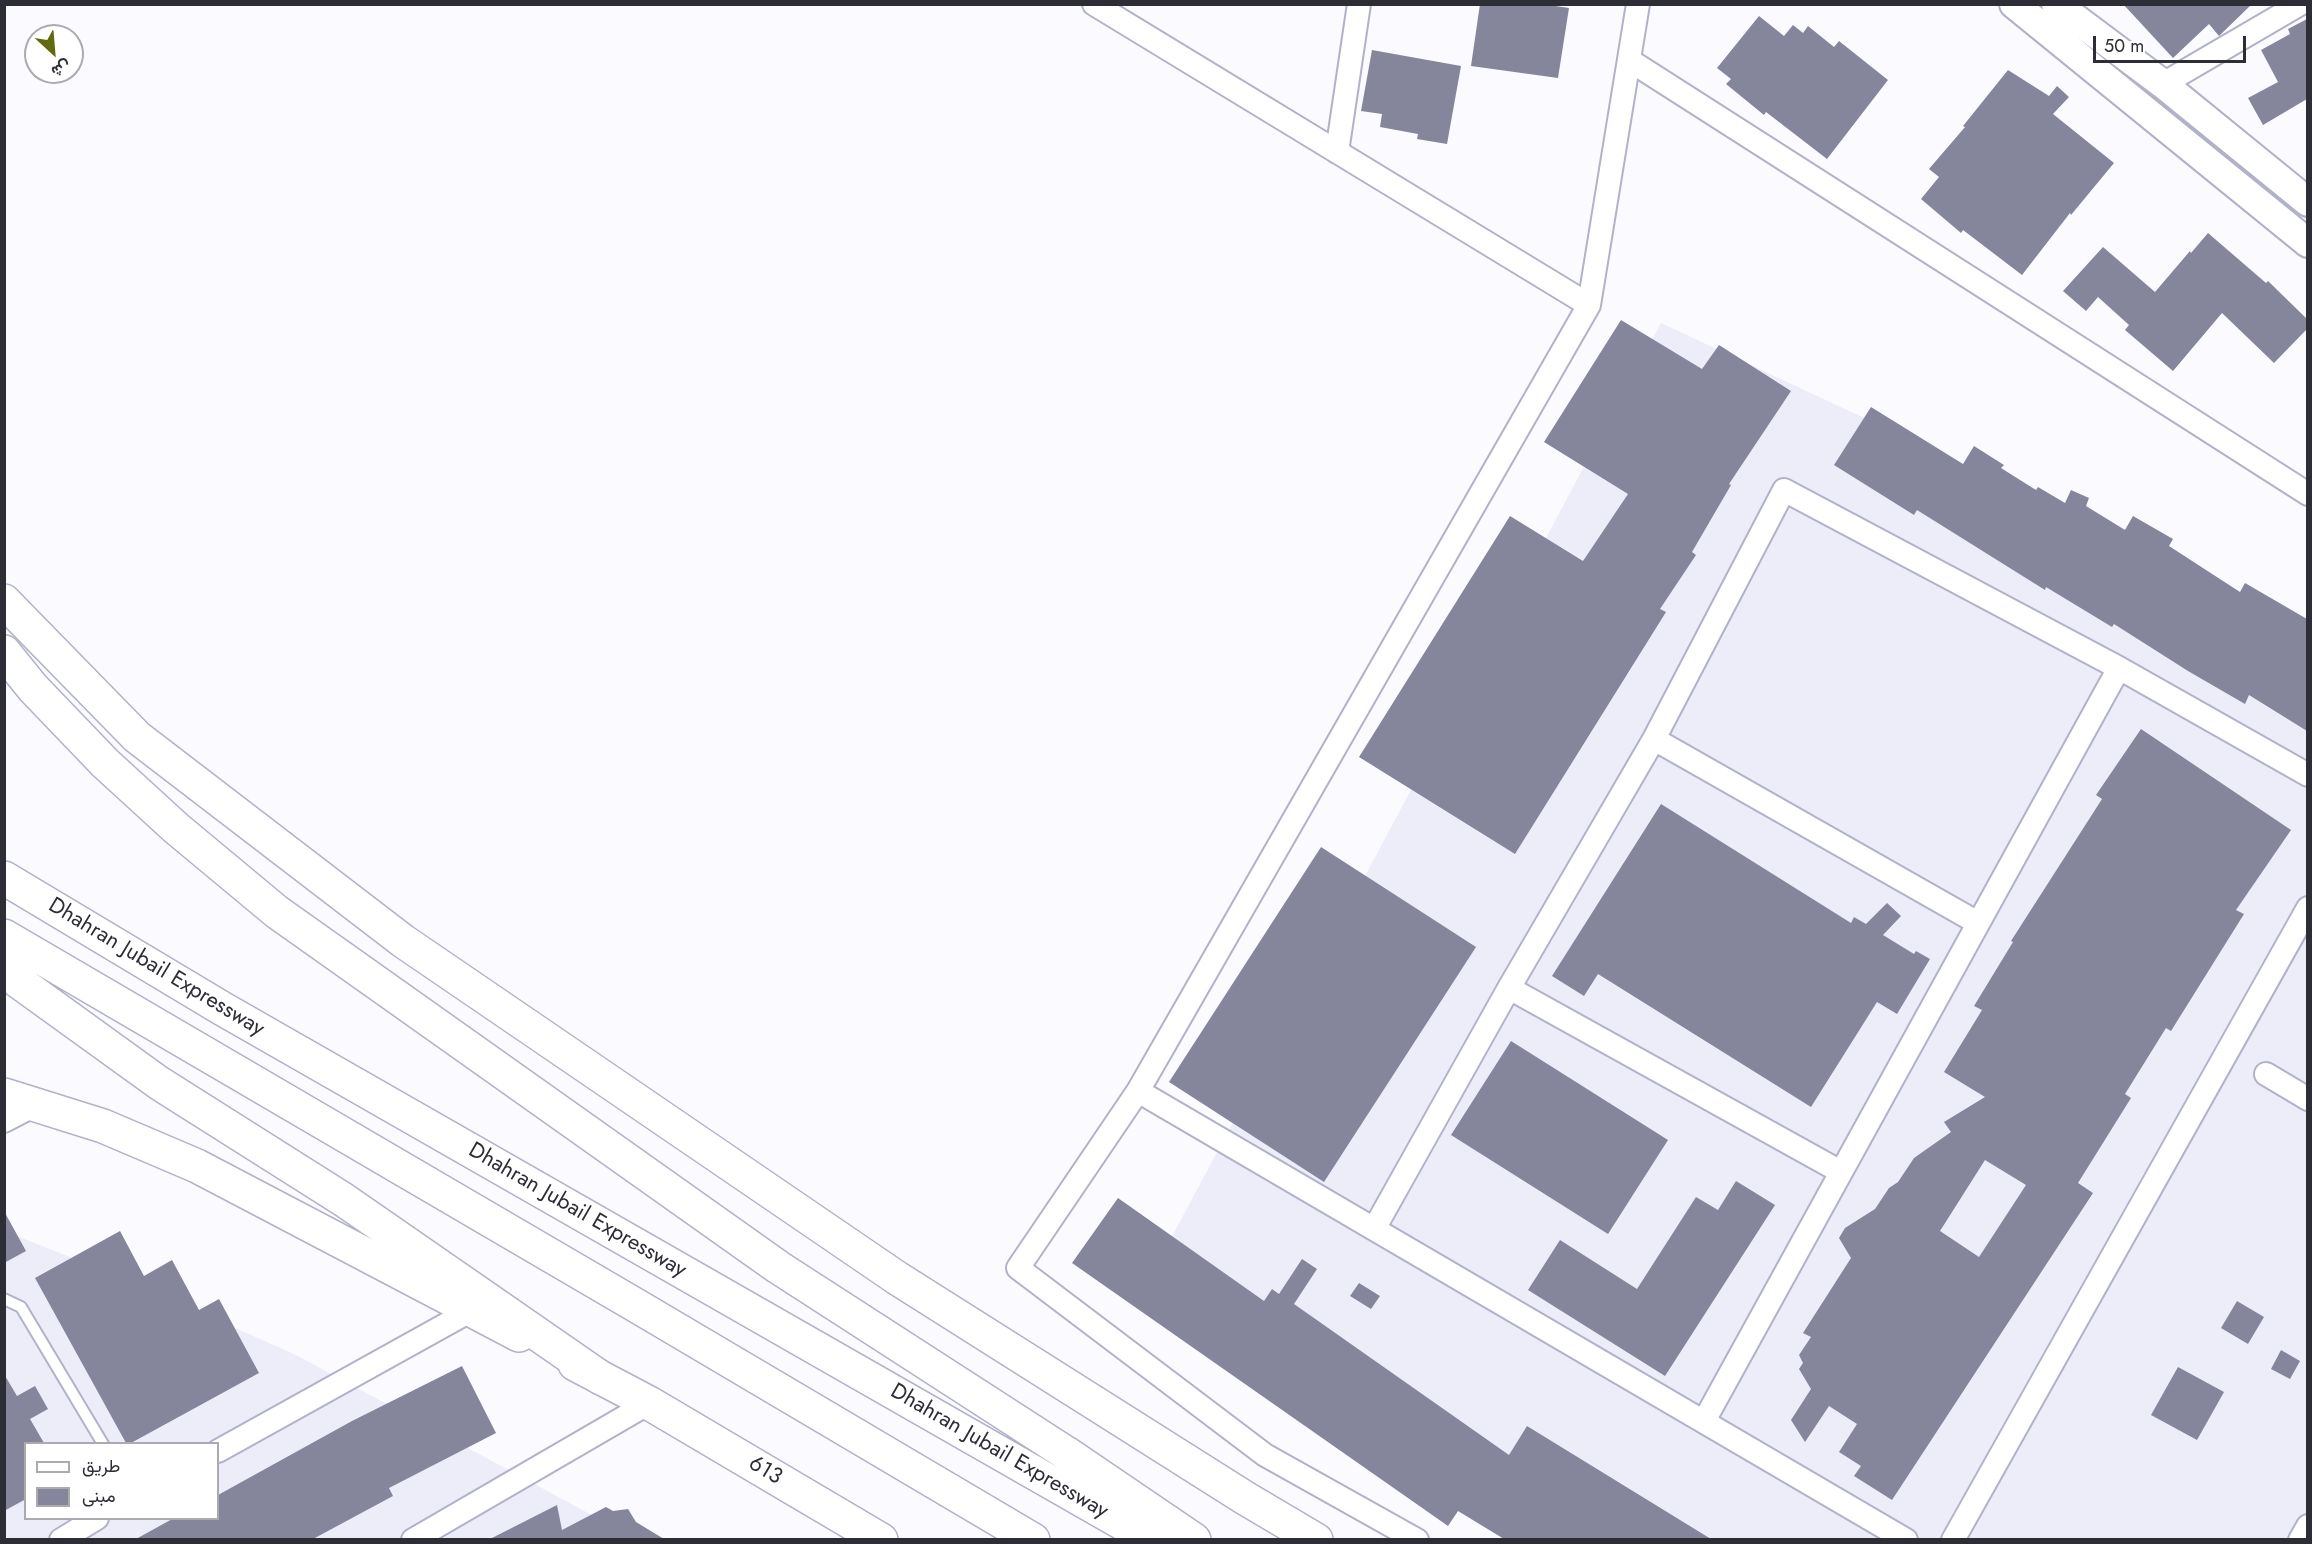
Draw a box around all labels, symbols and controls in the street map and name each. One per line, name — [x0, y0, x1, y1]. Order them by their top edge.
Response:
north arrow — [24, 24, 84, 84]
scale bar — [2096, 24, 2249, 62]
text: 50 m — [2104, 33, 2144, 59]
text: ش — [48, 54, 75, 83]
street label: Dhahran Jubail Expressway — [43, 893, 269, 1043]
street label: Dhahran Jubail Expressway — [463, 1138, 691, 1284]
street label: Dhahran Jubail Expressway — [885, 1379, 1113, 1525]
legend — [24, 1442, 219, 1520]
street label: 613 — [743, 1451, 787, 1491]
text: طريق — [82, 1453, 120, 1479]
text: مبنى — [82, 1483, 116, 1509]

